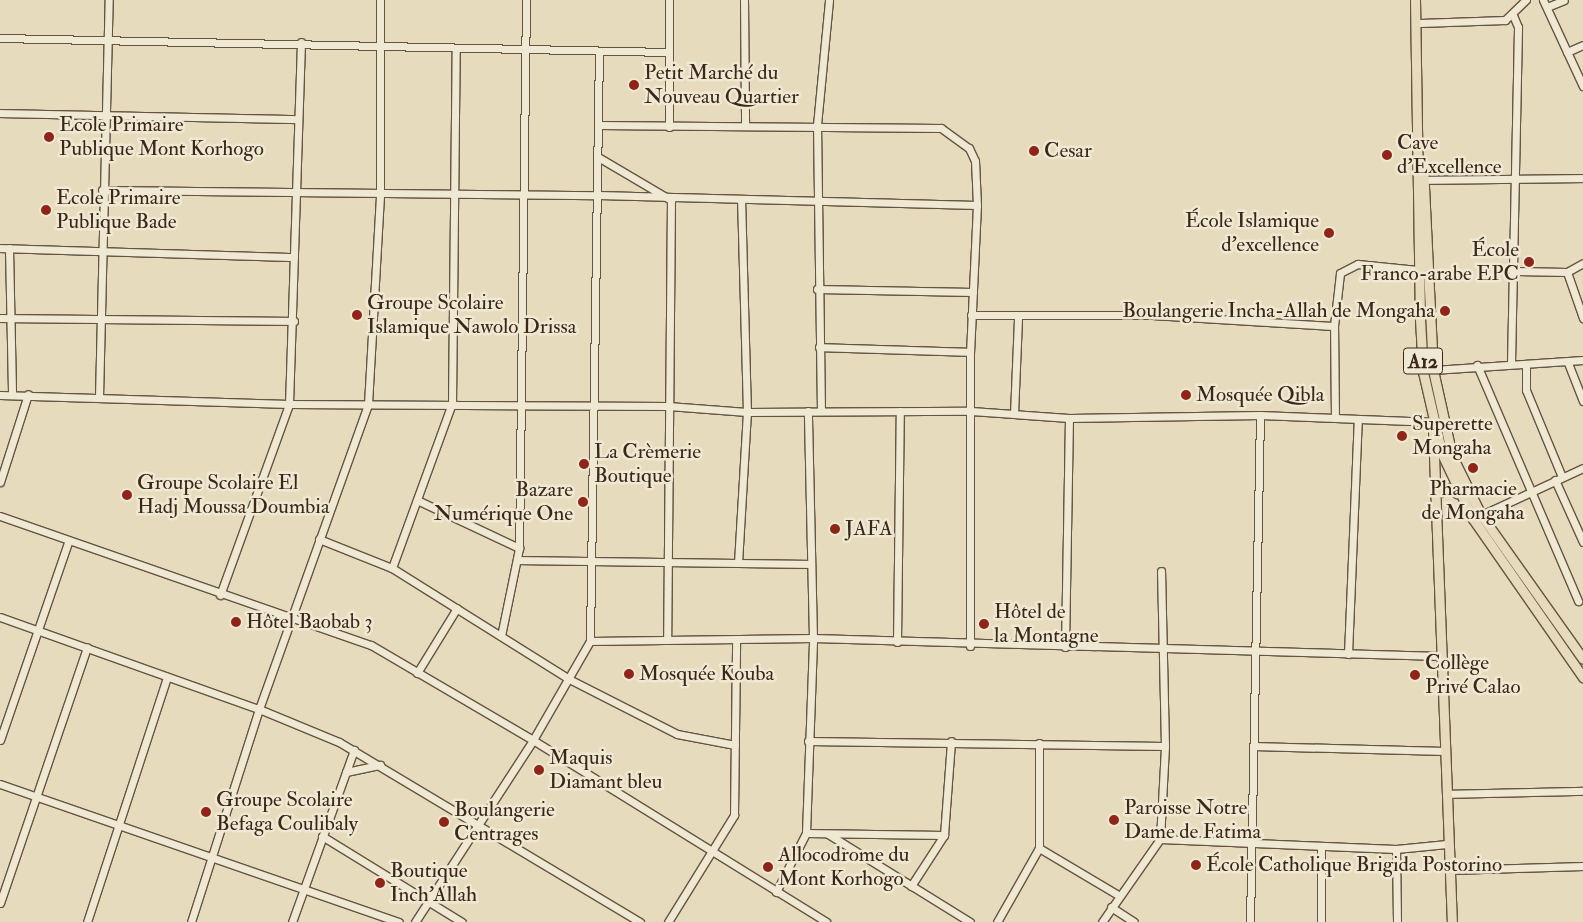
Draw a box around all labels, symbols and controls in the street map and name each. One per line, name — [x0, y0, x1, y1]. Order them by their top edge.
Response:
place label: Petit Marché du Nouveau Quartier — [644, 60, 799, 110]
marker: Petit Marché du Nouveau Quartier — [628, 79, 640, 91]
place label: Ecole Primaire Publique Mont Korhogo — [59, 112, 264, 162]
place label: Cave d'Excellence — [1397, 130, 1502, 180]
marker: Ecole Primaire Publique Mont Korhogo — [43, 131, 55, 143]
place label: Cesar — [1044, 138, 1092, 164]
marker: Cesar — [1028, 145, 1040, 157]
marker: Cave d'Excellence — [1381, 149, 1393, 161]
place label: Ecole Primaire Publique Bade — [56, 185, 181, 235]
marker: Ecole Primaire Publique Bade — [40, 204, 52, 216]
place label: École Islamique d'excellence — [1185, 208, 1319, 258]
marker: École Islamique d'excellence — [1323, 227, 1335, 239]
place label: École Franco-arabe EPC — [1360, 237, 1519, 287]
marker: École Franco-arabe EPC — [1523, 256, 1535, 268]
place label: Groupe Scolaire Islamique Nawolo Drissa — [367, 290, 576, 340]
place label: Boulangerie Incha-Allah de Mongaha — [1122, 298, 1435, 324]
marker: Boulangerie Incha-Allah de Mongaha — [1439, 305, 1451, 317]
marker: Groupe Scolaire Islamique Nawolo Drissa — [351, 309, 363, 321]
road number: A12 — [1403, 344, 1443, 378]
place label: Mosquée Qibla — [1196, 382, 1324, 408]
marker: Mosquée Qibla — [1180, 389, 1192, 401]
place label: Superette Mongaha — [1412, 411, 1493, 461]
marker: Superette Mongaha — [1396, 430, 1408, 442]
place label: La Crèmerie Boutique — [594, 439, 701, 489]
marker: La Crèmerie Boutique — [578, 458, 590, 470]
marker: Pharmacie de Mongaha — [1467, 462, 1479, 474]
place label: Groupe Scolaire El Hadj Moussa Doumbia — [137, 470, 330, 520]
place label: Pharmacie de Mongaha — [1421, 476, 1525, 526]
place label: Bazare Numérique One — [434, 477, 573, 527]
marker: Groupe Scolaire El Hadj Moussa Doumbia — [121, 489, 133, 501]
marker: Bazare Numérique One — [577, 496, 589, 508]
place label: JAFA — [845, 516, 893, 542]
marker: JAFA — [829, 523, 841, 535]
place label: Hôtel de la Montagne — [994, 599, 1099, 649]
place label: Hôtel Baobab 3 — [246, 609, 373, 635]
marker: Hôtel Baobab 3 — [230, 616, 242, 628]
marker: Hôtel de la Montagne — [978, 618, 990, 630]
place label: Collège Privé Calao — [1425, 650, 1521, 700]
place label: Mosquée Kouba — [639, 661, 774, 687]
marker: Mosquée Kouba — [623, 668, 635, 680]
marker: Collège Privé Calao — [1409, 669, 1421, 681]
place label: Maquis Diamant bleu — [549, 745, 662, 795]
marker: Maquis Diamant bleu — [533, 764, 545, 776]
place label: Groupe Scolaire Befaga Coulibaly — [216, 787, 358, 837]
place label: Paroisse Notre Dame de Fatima — [1124, 795, 1261, 845]
place label: Boulangerie Centrages — [454, 797, 555, 847]
marker: Groupe Scolaire Befaga Coulibaly — [200, 806, 212, 818]
marker: Paroisse Notre Dame de Fatima — [1108, 814, 1120, 826]
marker: Boulangerie Centrages — [438, 816, 450, 828]
place label: Allocodrome du Mont Korhogo — [778, 842, 909, 892]
place label: École Catholique Brigida Postorino — [1206, 852, 1502, 878]
place label: Boutique Inch'Allah — [390, 858, 477, 908]
marker: École Catholique Brigida Postorino — [1190, 859, 1202, 871]
marker: Allocodrome du Mont Korhogo — [762, 861, 774, 873]
marker: Boutique Inch'Allah — [374, 877, 386, 889]

